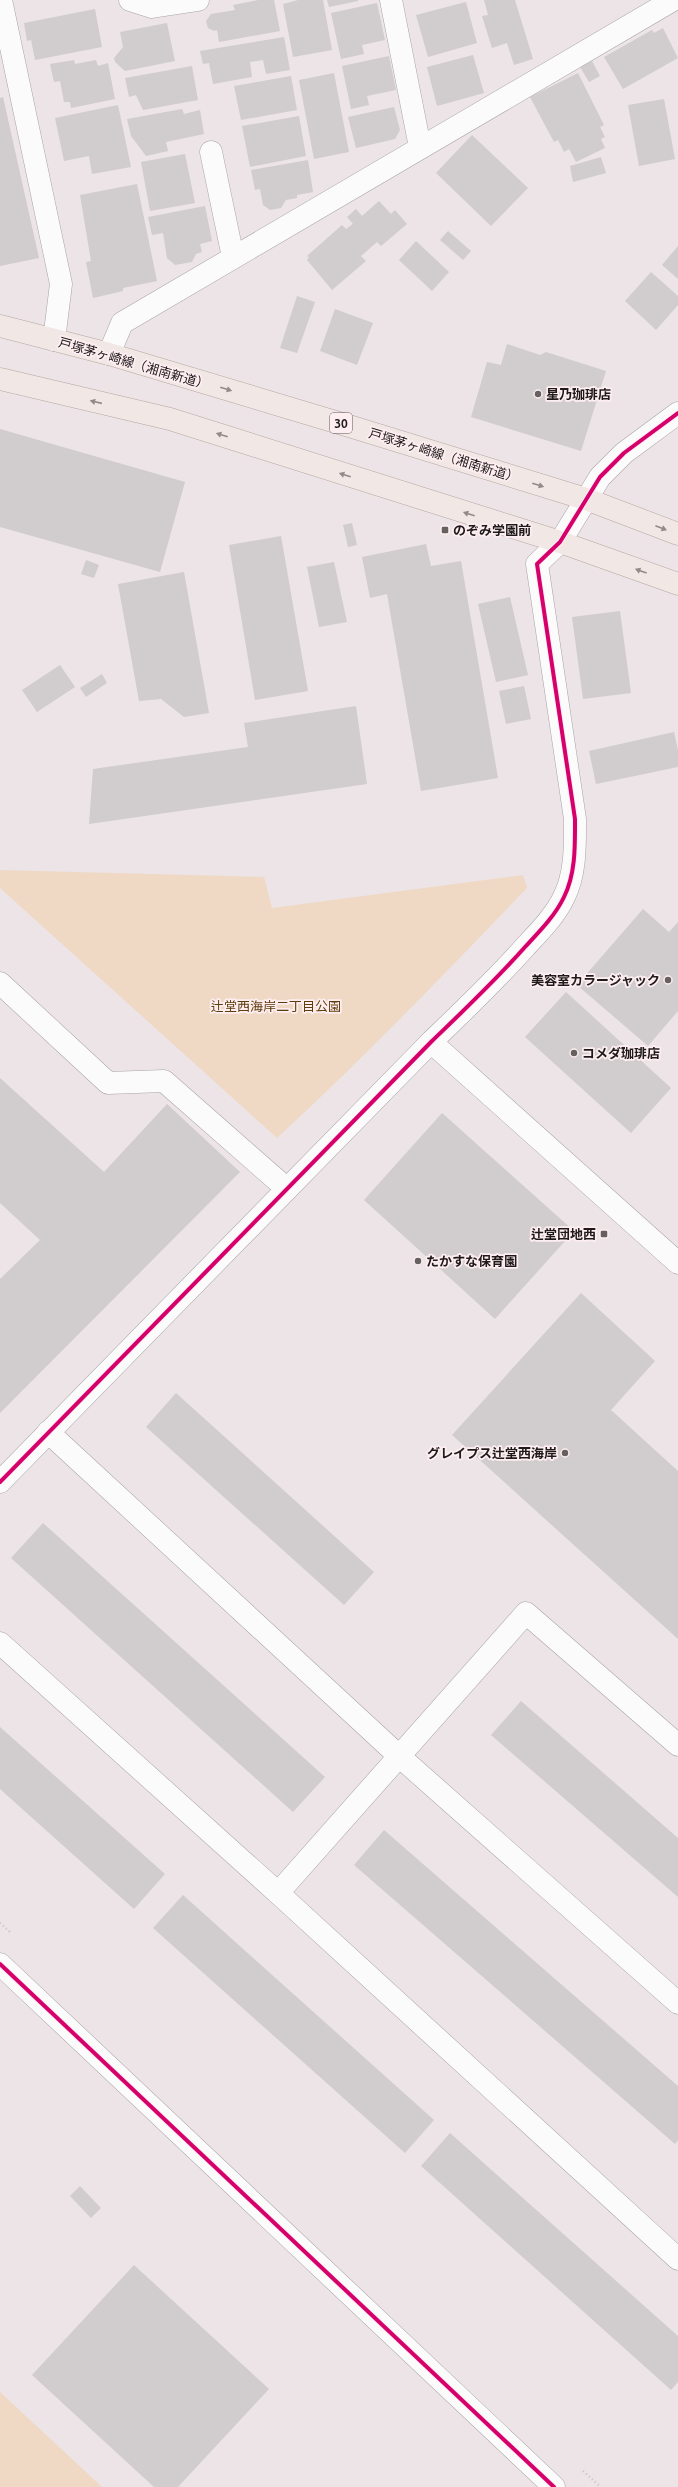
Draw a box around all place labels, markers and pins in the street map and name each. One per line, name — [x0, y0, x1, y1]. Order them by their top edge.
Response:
place label: 星乃珈琲店 — [546, 387, 611, 401]
marker: 星乃珈琲店 — [533, 389, 543, 399]
place label: のぞみ学園前 — [453, 523, 531, 537]
marker: のぞみ学園前 — [440, 525, 450, 535]
place label: 美容室カラージャック — [531, 973, 660, 987]
marker: 美容室カラージャック — [663, 975, 673, 985]
place label: コメダ珈琲店 — [582, 1046, 660, 1060]
marker: コメダ珈琲店 — [569, 1048, 579, 1058]
place label: 辻堂団地西 — [531, 1227, 596, 1241]
marker: 辻堂団地西 — [599, 1229, 609, 1239]
place label: たかすな保育園 — [426, 1254, 517, 1268]
marker: たかすな保育園 — [413, 1256, 423, 1266]
place label: グレイプス辻堂西海岸 — [427, 1446, 557, 1460]
marker: グレイプス辻堂西海岸 — [560, 1448, 570, 1458]

